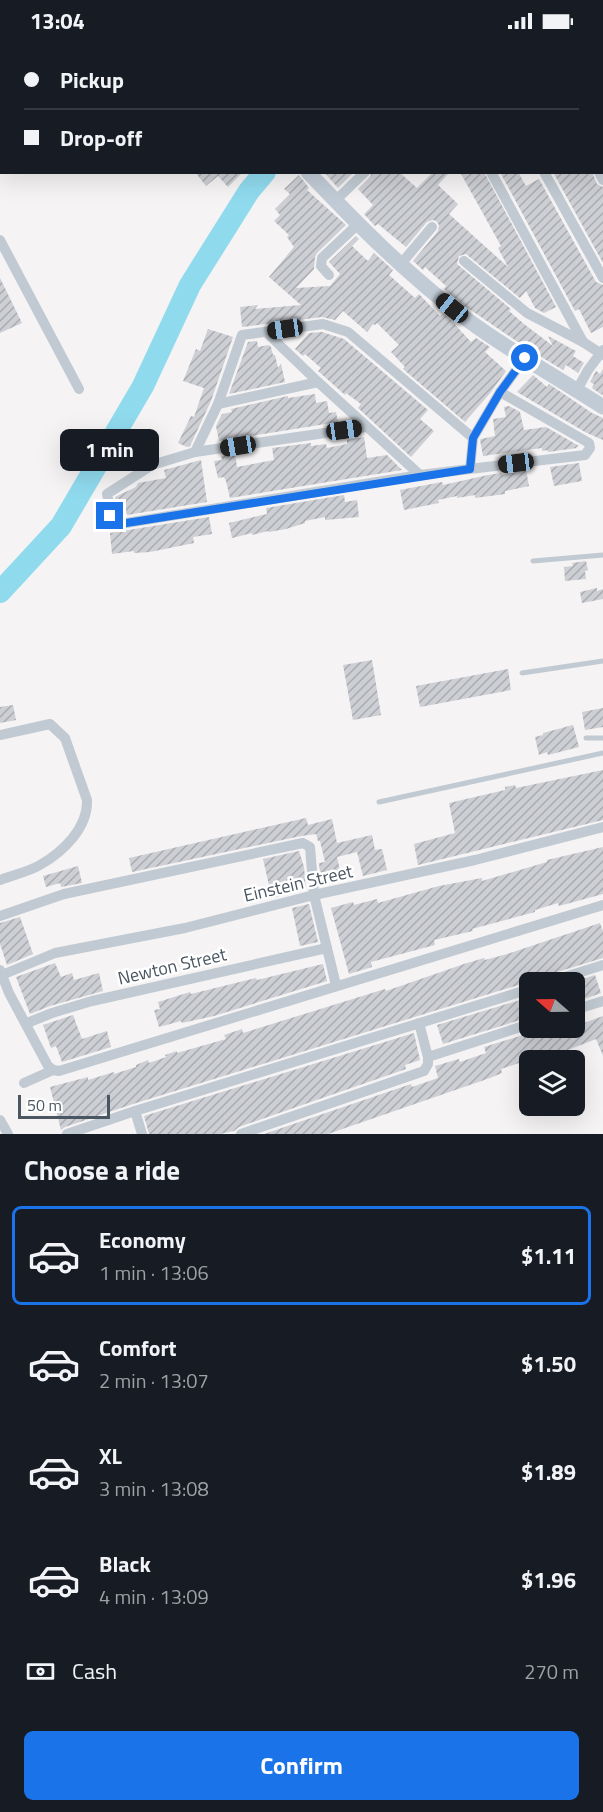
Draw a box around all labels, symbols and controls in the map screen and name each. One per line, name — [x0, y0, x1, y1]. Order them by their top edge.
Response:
text: 13:04 — [30, 4, 85, 38]
text: Pickup — [60, 63, 124, 97]
text: Drop-off — [60, 121, 142, 155]
car — [432, 290, 472, 326]
car — [266, 318, 304, 340]
route start — [511, 344, 538, 371]
car — [325, 419, 363, 441]
callout: 1 min — [60, 429, 160, 471]
text: 1 min — [85, 434, 134, 465]
car — [219, 434, 257, 458]
car — [497, 452, 535, 474]
route end — [96, 502, 123, 529]
street label: Einstein Street — [241, 857, 356, 909]
street label: Newton Street — [115, 940, 230, 992]
north arrow — [519, 972, 585, 1038]
map controls — [519, 972, 585, 1116]
button: layers — [519, 1050, 585, 1116]
scale bar — [18, 1092, 110, 1120]
text: 50 m — [27, 1093, 62, 1117]
text: Choose a ride — [24, 1149, 180, 1190]
text: Economy — [99, 1223, 186, 1257]
icon: car — [27, 1229, 81, 1283]
text: $1.11 — [521, 1239, 576, 1273]
text: 1 min · 13:06 — [99, 1257, 209, 1288]
text: Comfort — [99, 1331, 177, 1365]
icon: car — [27, 1337, 81, 1391]
text: $1.50 — [521, 1347, 576, 1381]
text: 2 min · 13:07 — [99, 1365, 209, 1396]
text: XL — [99, 1439, 122, 1473]
icon: car — [27, 1445, 81, 1499]
text: $1.89 — [521, 1455, 576, 1489]
text: 3 min · 13:08 — [99, 1473, 209, 1504]
text: Black — [99, 1547, 151, 1581]
icon: car — [27, 1553, 81, 1607]
text: $1.96 — [521, 1563, 576, 1597]
text: 4 min · 13:09 — [99, 1581, 209, 1612]
text: Cash — [72, 1654, 117, 1688]
icon: cash — [24, 1655, 57, 1688]
text: 270 m — [524, 1656, 579, 1687]
button: Confirm — [24, 1731, 579, 1800]

